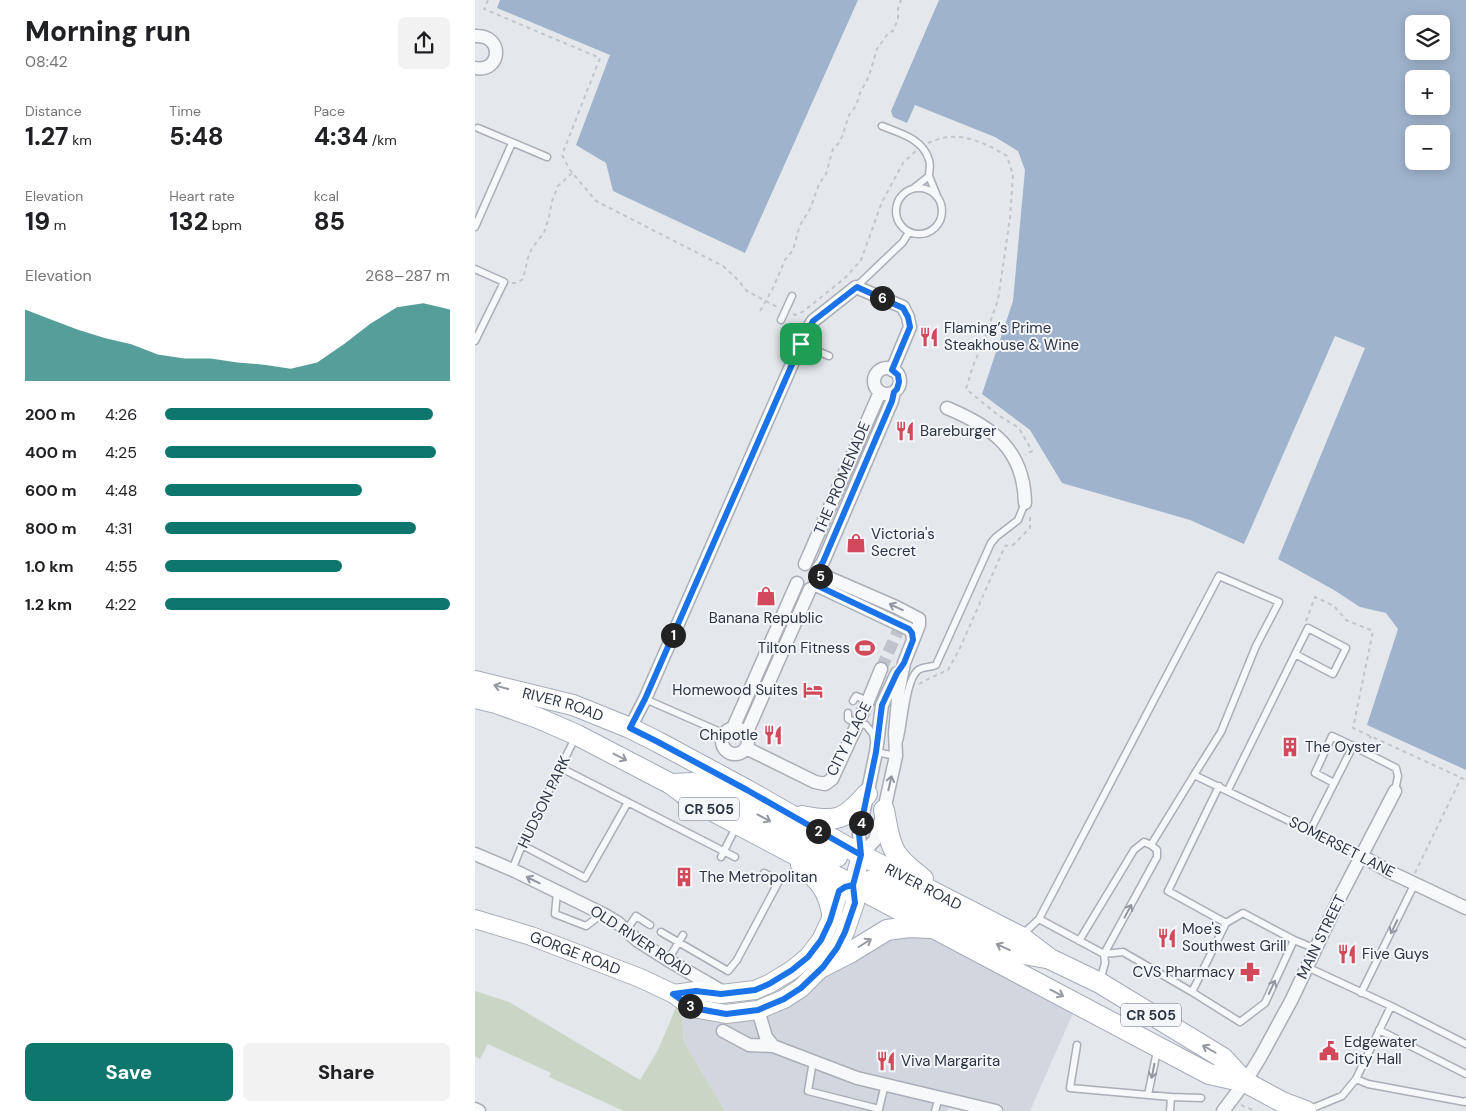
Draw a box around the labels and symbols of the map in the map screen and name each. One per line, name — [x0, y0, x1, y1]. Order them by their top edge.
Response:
pin: 6 — [869, 286, 895, 310]
place label: Flaming’s Prime Steakhouse & Wine — [944, 318, 1079, 355]
pin — [780, 323, 822, 365]
restaurant icon: Flaming’s Prime Steakhouse & Wine — [918, 326, 940, 348]
street label: THE PROMENADE — [809, 419, 875, 537]
restaurant icon: Bareburger — [894, 420, 916, 442]
place label: Bareburger — [920, 421, 997, 441]
place label: Victoria's Secret — [871, 524, 935, 561]
shop icon: Victoria's Secret — [845, 532, 867, 554]
pin: 5 — [807, 564, 833, 588]
shop icon: Banana Republic — [755, 585, 777, 607]
one-way arrow — [889, 602, 904, 611]
place label: Banana Republic — [709, 608, 823, 628]
pin: 1 — [661, 622, 685, 648]
sports icon: Tilton Fitness — [854, 637, 876, 659]
place label: Tilton Fitness — [758, 638, 850, 658]
hotel icon: Homewood Suites — [802, 679, 824, 701]
place label: Homewood Suites — [672, 680, 798, 700]
one-way arrow — [494, 682, 510, 691]
street label: RIVER ROAD — [520, 683, 607, 726]
street label: CITY PLACE — [822, 699, 876, 779]
restaurant icon: Chipotle — [762, 724, 784, 746]
place label: Chipotle — [699, 725, 758, 745]
building icon: The Oyster — [1279, 736, 1301, 758]
place label: The Oyster — [1305, 737, 1381, 757]
street label: HUDSON PARK — [513, 752, 575, 851]
one-way arrow — [613, 752, 628, 762]
one-way arrow — [886, 776, 895, 792]
road number: CR 505 — [679, 798, 739, 821]
pin: 4 — [849, 810, 873, 836]
street label: SOMERSET LANE — [1286, 812, 1398, 882]
one-way arrow — [756, 814, 771, 823]
pin: 2 — [805, 818, 831, 844]
street label: RIVER ROAD — [881, 859, 965, 915]
building icon: The Metropolitan — [673, 866, 695, 888]
place label: The Metropolitan — [699, 867, 817, 887]
one-way arrow — [526, 875, 541, 884]
street label: MAIN STREET — [1292, 891, 1350, 983]
street label: OLD RIVER ROAD — [586, 901, 696, 981]
one-way arrow — [1123, 905, 1133, 919]
place label: Moe's Southwest Grill — [1182, 919, 1287, 956]
one-way arrow — [1388, 919, 1398, 934]
street label: GORGE ROAD — [527, 927, 624, 980]
restaurant icon: Moe's Southwest Grill — [1156, 927, 1178, 949]
one-way arrow — [857, 938, 871, 948]
one-way arrow — [996, 942, 1011, 951]
restaurant icon: Five Guys — [1336, 943, 1358, 965]
place label: Five Guys — [1362, 944, 1429, 964]
pharmacy icon: CVS Pharmacy — [1239, 961, 1261, 983]
place label: CVS Pharmacy — [1132, 962, 1236, 982]
one-way arrow — [1268, 980, 1278, 995]
one-way arrow — [1049, 989, 1064, 998]
pin: 3 — [677, 994, 703, 1018]
road number: CR 505 — [1121, 1004, 1181, 1026]
place label: Edgewater City Hall — [1344, 1032, 1417, 1069]
public building icon: Edgewater City Hall — [1318, 1040, 1340, 1062]
one-way arrow — [1202, 1044, 1216, 1054]
restaurant icon: Viva Margarita — [875, 1050, 897, 1072]
place label: Viva Margarita — [901, 1051, 1000, 1071]
one-way arrow — [1148, 1063, 1157, 1079]

